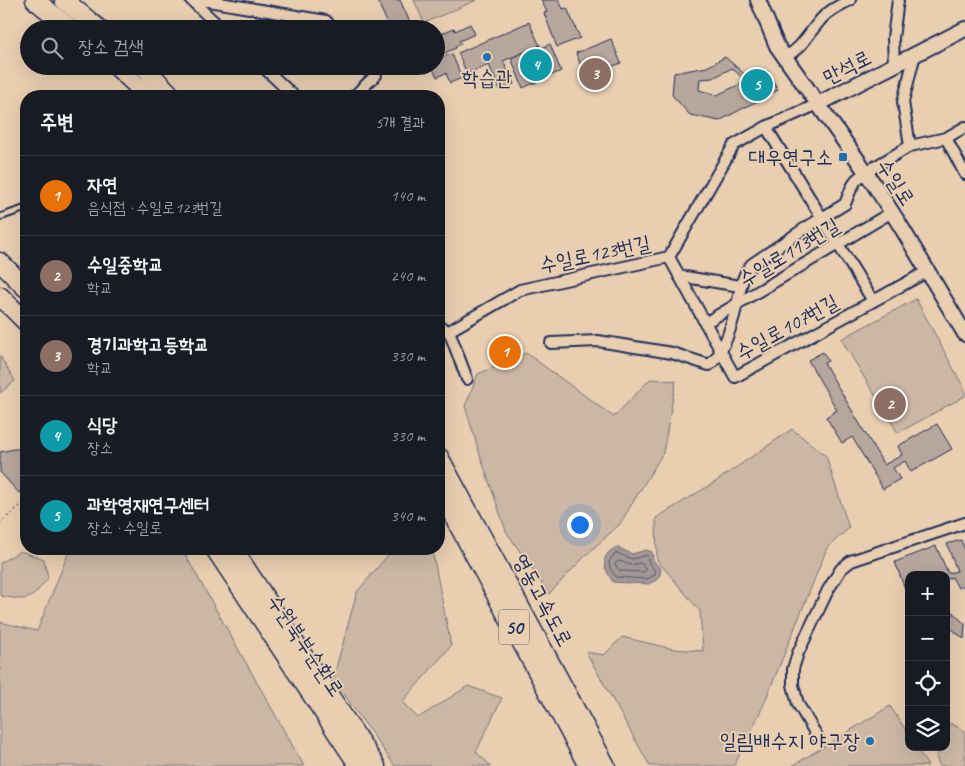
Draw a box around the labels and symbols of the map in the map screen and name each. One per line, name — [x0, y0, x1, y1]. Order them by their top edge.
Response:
street label: 만석로 — [819, 44, 875, 90]
pin: 4 — [520, 46, 552, 84]
marker: 학습관 — [481, 51, 493, 63]
pin: 3 — [579, 55, 611, 93]
place label: 학습관 — [462, 65, 512, 91]
pin: 5 — [741, 66, 773, 104]
place label: 대우연구소 — [749, 144, 833, 170]
marker: 대우연구소 — [837, 151, 849, 163]
street label: 수일로 — [871, 154, 921, 210]
street label: 수일로113번길 — [734, 212, 844, 292]
street label: 수일로123번길 — [537, 230, 653, 278]
street label: 수일로107번길 — [731, 288, 843, 366]
pin: 1 — [489, 333, 521, 371]
pin: 2 — [874, 385, 906, 423]
your location — [567, 512, 593, 538]
street label: 영동고속도로 — [508, 549, 578, 651]
street label: 수원북부순환로 — [262, 589, 350, 701]
road number: 50 — [499, 610, 529, 644]
place label: 일림배수지 야구장 — [720, 728, 860, 754]
marker: 일림배수지 야구장 — [864, 735, 876, 747]

